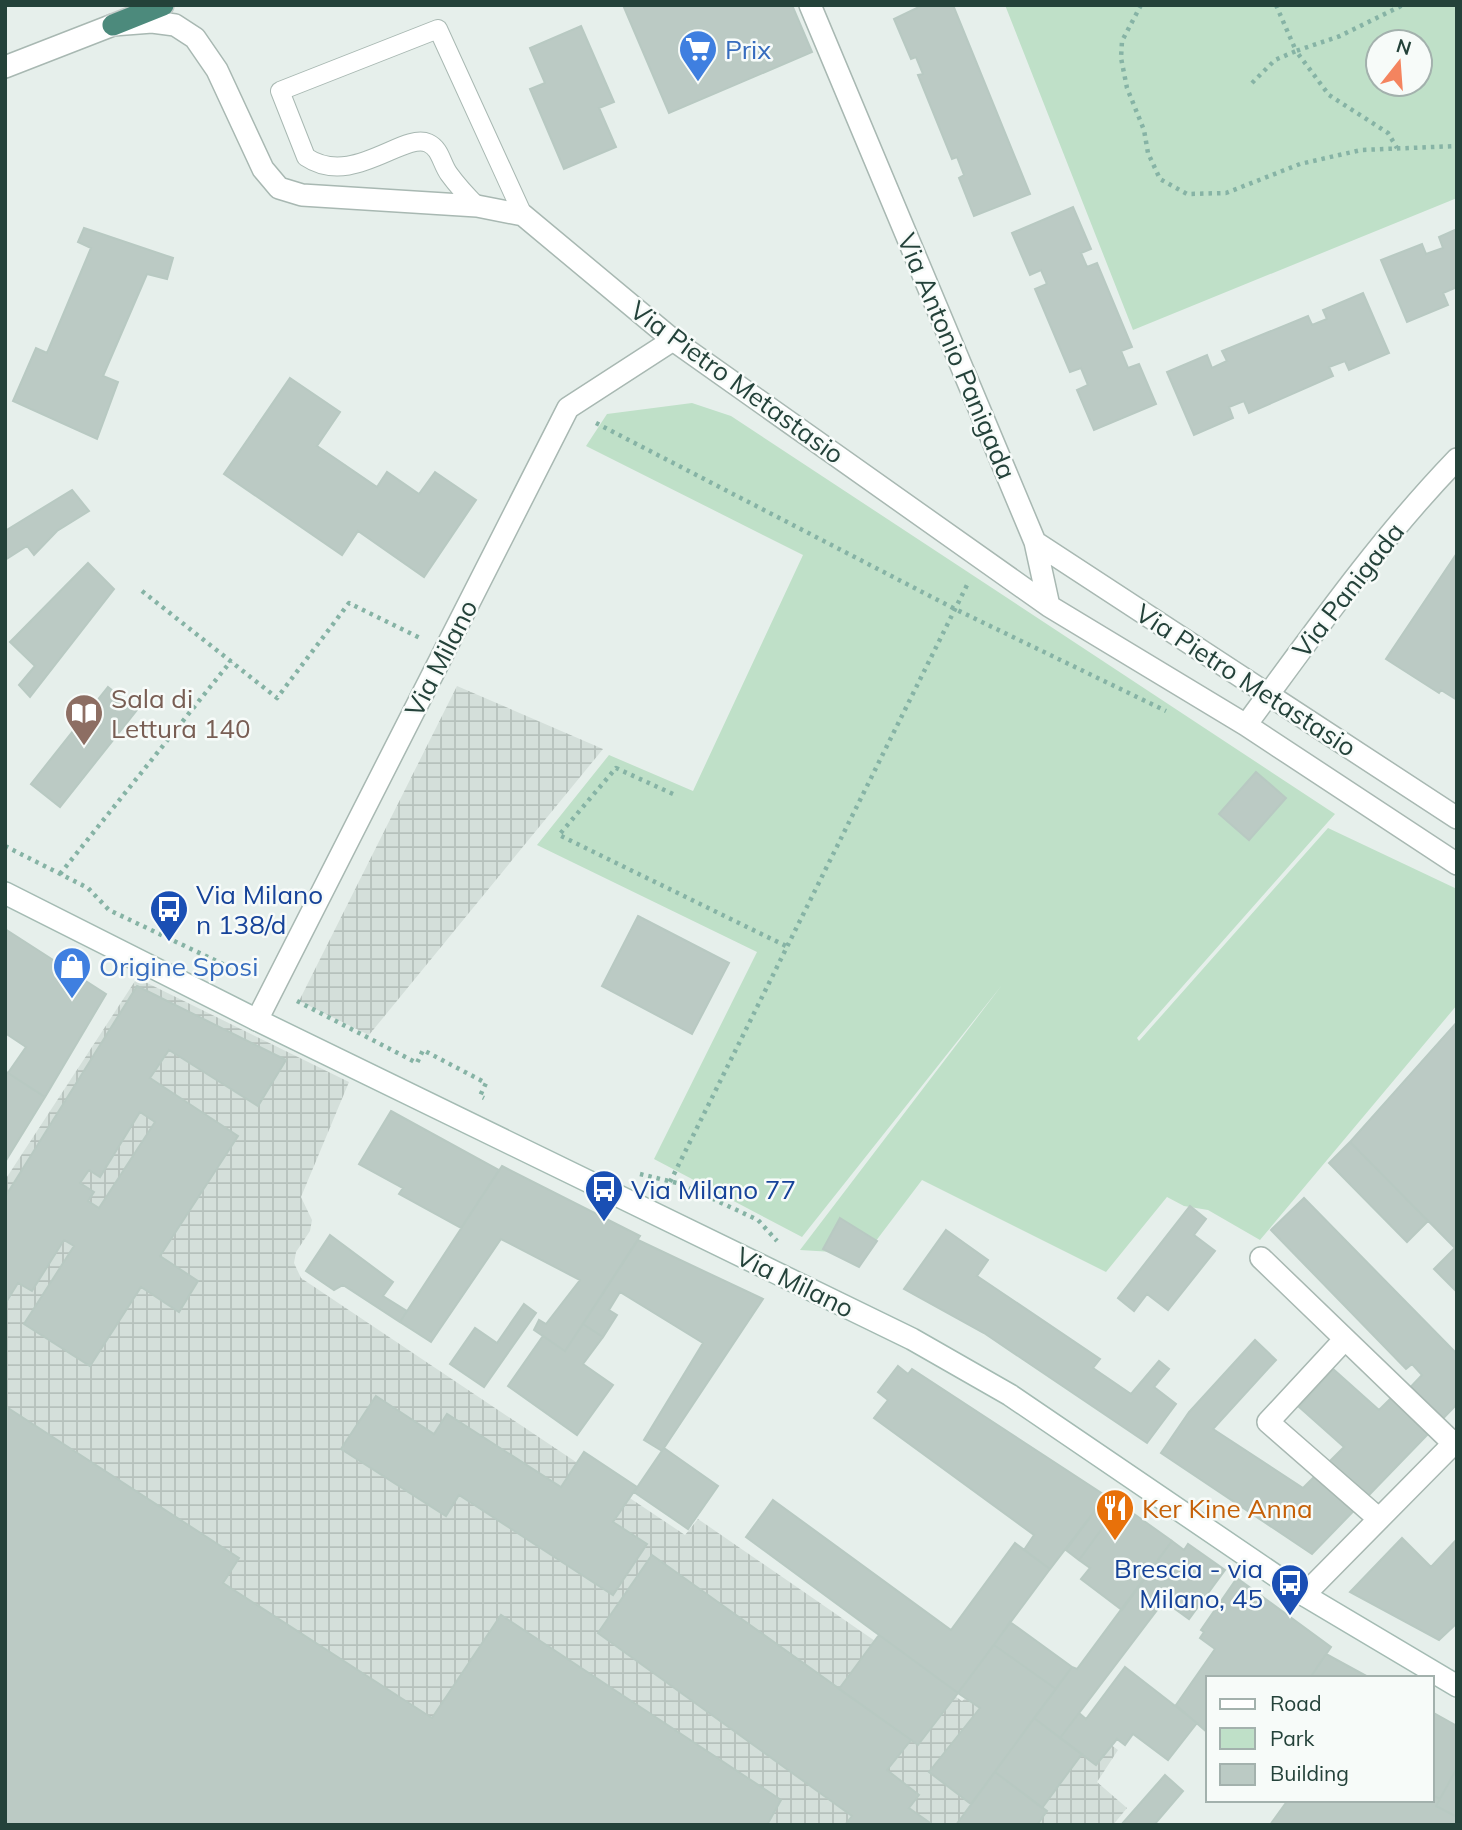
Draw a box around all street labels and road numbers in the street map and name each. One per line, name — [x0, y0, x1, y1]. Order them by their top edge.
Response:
street label: Via Antonio Panigada — [890, 228, 1024, 484]
street label: Via Pietro Metastasio — [624, 293, 850, 471]
street label: Via Panigada — [1285, 516, 1411, 664]
street label: Via Milano — [397, 594, 485, 722]
street label: Via Pietro Metastasio — [1129, 596, 1363, 764]
street label: Via Milano — [731, 1239, 859, 1325]

